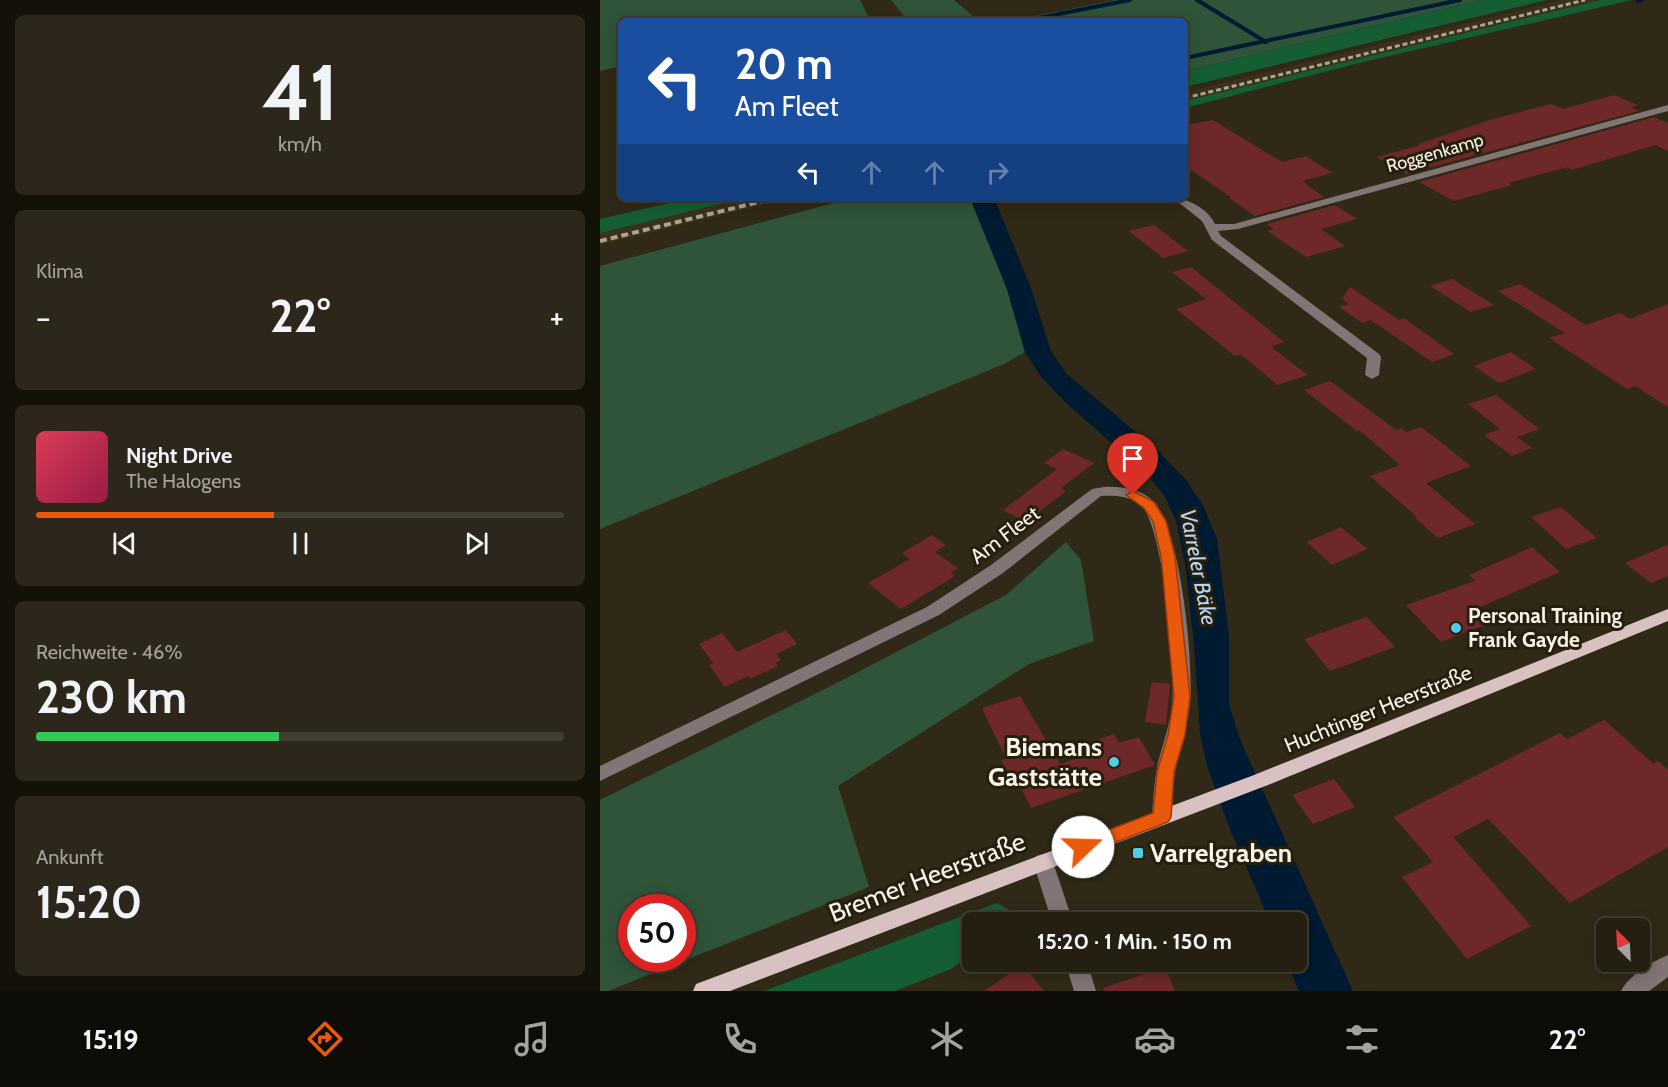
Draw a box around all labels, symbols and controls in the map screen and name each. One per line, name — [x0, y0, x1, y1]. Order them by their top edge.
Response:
text: 20 m — [735, 38, 833, 90]
icon: left — [636, 42, 714, 120]
text: 41 — [262, 45, 338, 140]
text: Am Fleet — [735, 90, 839, 123]
street label: Roggenkamp — [1384, 129, 1486, 177]
text: km/h — [278, 132, 322, 156]
icon: left — [792, 156, 825, 189]
icon: ahead — [855, 156, 888, 189]
icon: ahead — [918, 156, 951, 189]
icon: right — [981, 156, 1014, 189]
text: Klima — [36, 259, 83, 283]
text: 22° — [270, 289, 330, 343]
text: − — [36, 297, 51, 337]
text: + — [549, 297, 564, 337]
pin — [1107, 433, 1158, 495]
text: Night Drive — [126, 442, 232, 469]
icon: arrive — [1116, 442, 1149, 475]
text: The Halogens — [126, 469, 241, 493]
street label: Am Fleet — [965, 500, 1044, 569]
water label: Varreler Bäke — [1174, 507, 1223, 627]
icon: previous — [108, 527, 141, 560]
icon: pause — [284, 527, 317, 560]
icon: next — [460, 527, 493, 560]
place label: Personal Training Frank Gayde — [1468, 603, 1623, 652]
marker: Personal Training Frank Gayde — [1449, 621, 1463, 635]
text: Reichweite · 46% — [36, 640, 182, 664]
street label: Huchtinger Heerstraße — [1280, 659, 1475, 758]
text: 230 km — [36, 670, 187, 724]
place label: Biemans Gaststätte — [988, 731, 1102, 793]
marker: Biemans Gaststätte — [1107, 755, 1121, 769]
position arrow — [1051, 815, 1115, 879]
street label: Bremer Heerstraße — [824, 825, 1030, 929]
place label: Varrelgraben — [1150, 837, 1292, 869]
text: Ankunft — [36, 845, 103, 869]
marker: Varrelgraben — [1131, 846, 1145, 860]
text: 15:20 — [36, 875, 142, 929]
speed limit sign: 50 — [618, 894, 696, 972]
north arrow — [1596, 918, 1650, 972]
map controls — [1596, 918, 1650, 972]
text: 15:20 · 1 Min. · 150 m — [1037, 928, 1232, 955]
icon: directions — [304, 1018, 346, 1060]
icon: music — [511, 1018, 553, 1060]
icon: phone — [719, 1018, 761, 1060]
icon: climate — [926, 1018, 968, 1060]
icon: car — [1134, 1018, 1176, 1060]
icon: filters — [1341, 1018, 1383, 1060]
text: 15:19 — [83, 1023, 138, 1056]
text: 22° — [1549, 1023, 1585, 1056]

